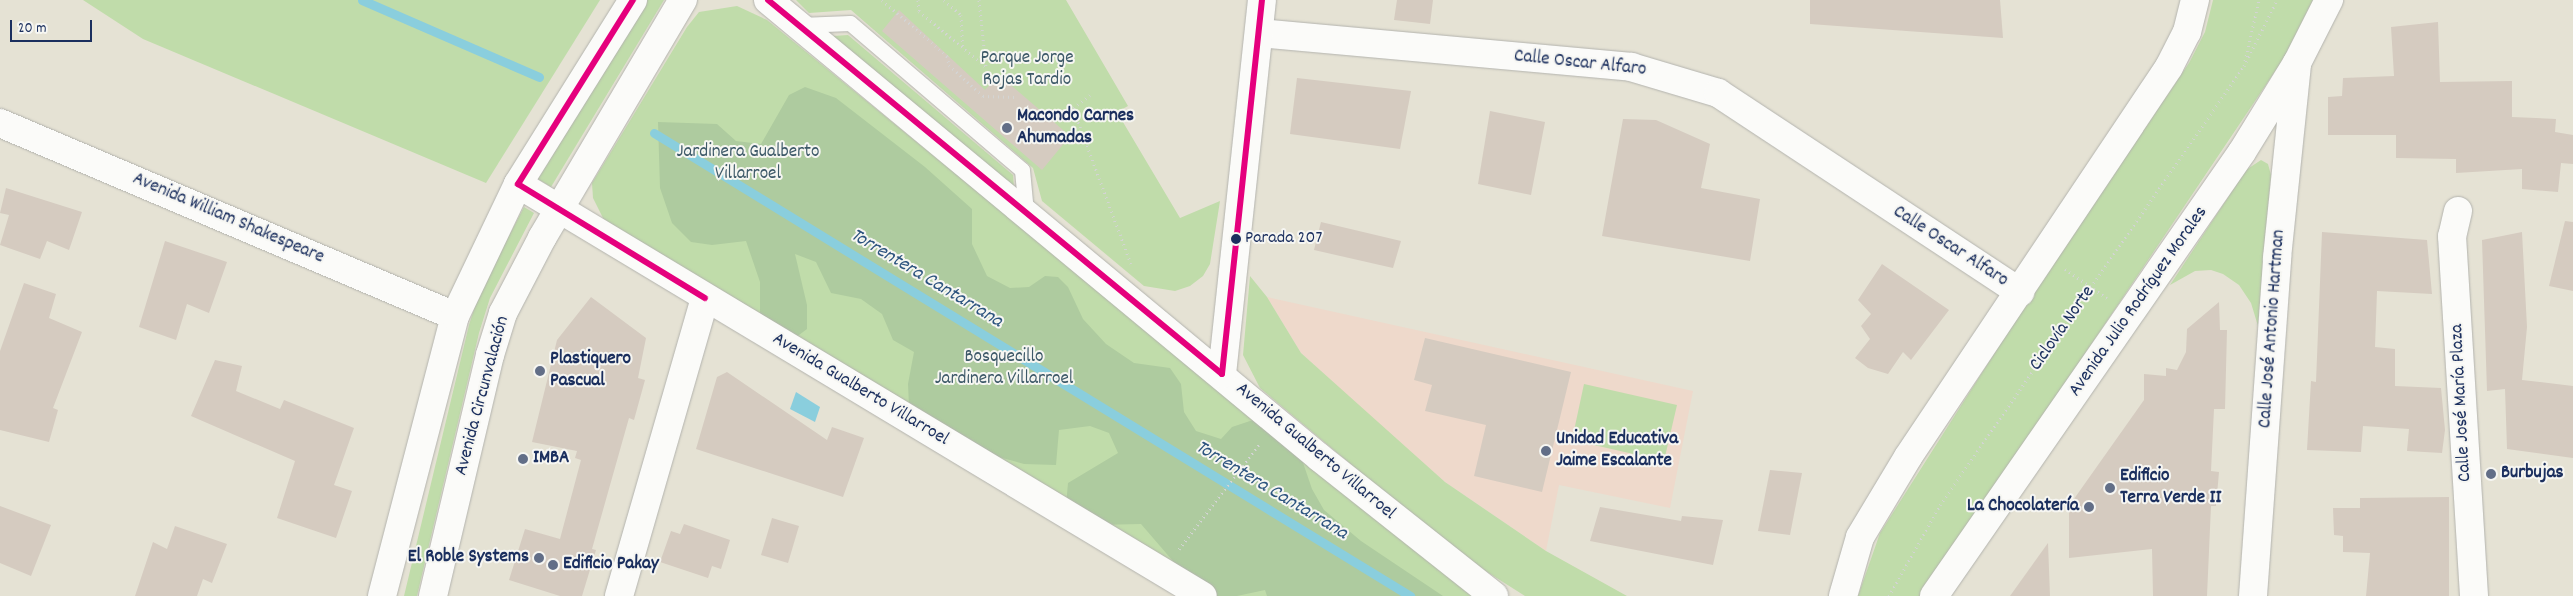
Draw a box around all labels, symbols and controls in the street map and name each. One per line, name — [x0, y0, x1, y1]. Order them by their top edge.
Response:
scale bar — [12, 10, 95, 42]
text: 20 m — [18, 18, 46, 40]
street label: Calle Oscar Alfaro — [1513, 46, 1647, 82]
park label: Parque Jorge Rojas Tardio — [980, 48, 1074, 92]
place label: Macondo Carnes Ahumadas — [1017, 106, 1134, 150]
marker: Macondo Carnes Ahumadas — [1001, 122, 1013, 134]
park label: Jardinera Gualberto Villarroel — [676, 142, 820, 186]
street label: Avenida William Shakespeare — [129, 168, 327, 270]
street label: Calle Oscar Alfaro — [1888, 201, 2012, 293]
street label: Avenida Julio Rodríguez Morales — [2065, 202, 2213, 402]
water label: Torrentera Cantarrana — [845, 224, 1007, 334]
place label: Parada 207 — [1245, 228, 1322, 250]
street label: Calle José Antonio Hartman — [2255, 229, 2291, 429]
marker: Parada 207 — [1231, 234, 1241, 244]
street label: Ciclovía Norte — [2025, 282, 2101, 376]
street label: Avenida Circunvalación — [451, 314, 515, 478]
street label: Calle José María Plaza — [2446, 324, 2478, 482]
street label: Avenida Gualberto Villarroel — [768, 328, 952, 452]
park label: Bosquecillo Jardinera Villarroel — [935, 347, 1073, 391]
place label: Plastiquero Pascual — [550, 349, 631, 393]
marker: Plastiquero Pascual — [534, 365, 546, 377]
street label: Avenida Gualberto Villarroel — [1230, 378, 1400, 526]
place label: Unidad Educativa Jaime Escalante — [1556, 429, 1678, 473]
water label: Torrentera Cantarrana — [1190, 436, 1352, 546]
marker: Unidad Educativa Jaime Escalante — [1540, 445, 1552, 457]
place label: IMBA — [533, 448, 569, 470]
marker: IMBA — [517, 453, 529, 465]
place label: Burbujas — [2501, 463, 2564, 485]
place label: Edificio Terra Verde II — [2120, 466, 2221, 510]
marker: Burbujas — [2485, 468, 2497, 480]
marker: Edificio Terra Verde II — [2104, 482, 2116, 494]
place label: La Chocolatería — [1967, 496, 2079, 518]
marker: La Chocolatería — [2083, 501, 2095, 513]
place label: El Roble Systems — [408, 547, 529, 569]
marker: El Roble Systems — [533, 552, 545, 564]
place label: Edificio Pakay — [563, 554, 659, 576]
marker: Edificio Pakay — [547, 559, 559, 571]

